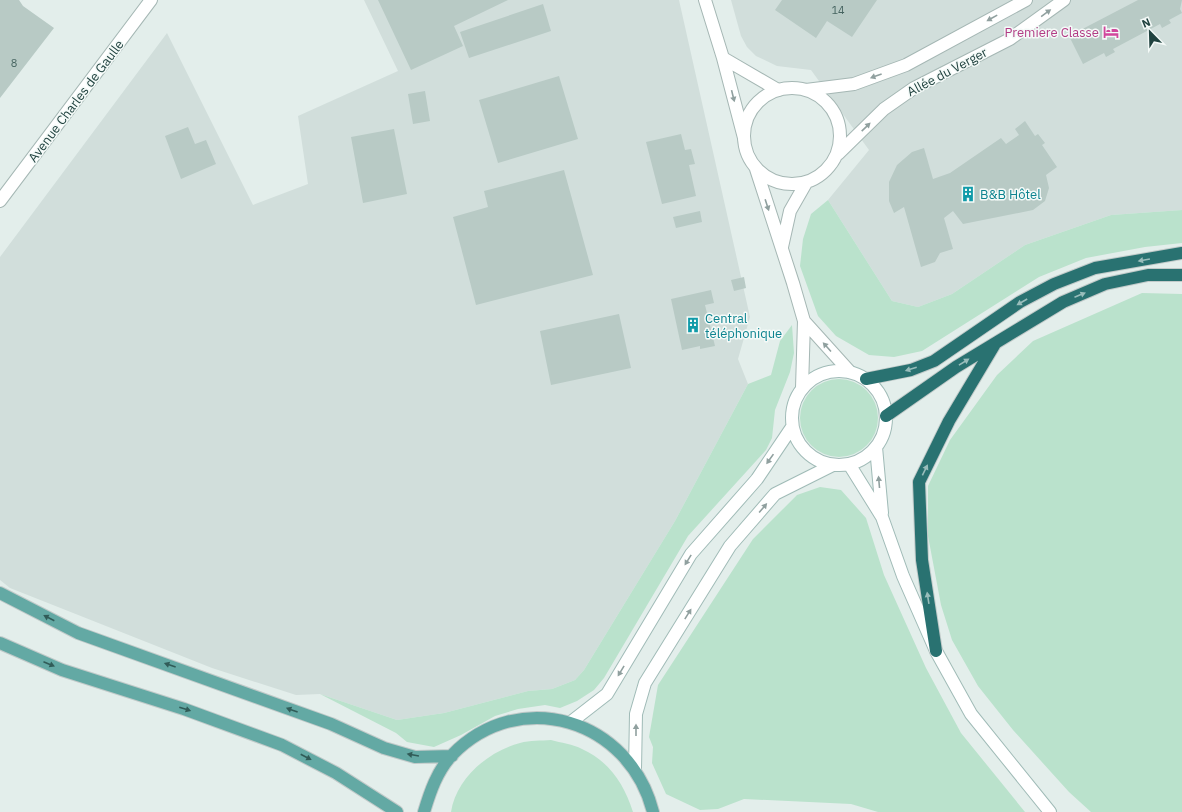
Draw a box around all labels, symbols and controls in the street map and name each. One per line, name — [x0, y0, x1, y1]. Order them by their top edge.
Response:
house number: 14 — [831, 3, 845, 17]
one-way arrow — [1041, 9, 1051, 17]
north arrow — [1130, 12, 1170, 52]
one-way arrow — [986, 14, 998, 21]
text: N — [1140, 15, 1153, 31]
hotel icon: Premiere Classe — [1102, 23, 1120, 41]
place label: Premiere Classe — [1004, 24, 1099, 41]
street label: Avenue Charles de Gaulle — [24, 36, 128, 166]
street label: Allée du Verger — [904, 44, 990, 100]
house number: 8 — [11, 56, 17, 70]
one-way arrow — [869, 73, 881, 79]
one-way arrow — [730, 90, 736, 102]
one-way arrow — [861, 122, 871, 131]
building icon: B&B Hôtel — [959, 185, 977, 203]
place label: B&B Hôtel — [980, 186, 1041, 203]
one-way arrow — [765, 199, 771, 211]
one-way arrow — [1137, 257, 1150, 263]
one-way arrow — [1074, 292, 1085, 298]
one-way arrow — [1016, 298, 1028, 305]
place label: Central téléphonique — [705, 310, 782, 342]
building icon: Central téléphonique — [684, 316, 702, 334]
one-way arrow — [822, 341, 831, 352]
one-way arrow — [958, 359, 970, 366]
one-way arrow — [905, 366, 917, 372]
one-way arrow — [766, 454, 774, 465]
one-way arrow — [922, 464, 928, 476]
one-way arrow — [876, 476, 883, 488]
one-way arrow — [758, 502, 767, 513]
one-way arrow — [684, 555, 692, 565]
one-way arrow — [925, 592, 931, 604]
one-way arrow — [685, 608, 692, 620]
one-way arrow — [43, 615, 55, 621]
one-way arrow — [43, 661, 54, 667]
one-way arrow — [163, 662, 175, 668]
one-way arrow — [617, 665, 624, 677]
one-way arrow — [180, 707, 192, 713]
one-way arrow — [285, 707, 297, 713]
one-way arrow — [633, 723, 639, 736]
one-way arrow — [407, 752, 419, 758]
one-way arrow — [300, 754, 312, 761]

